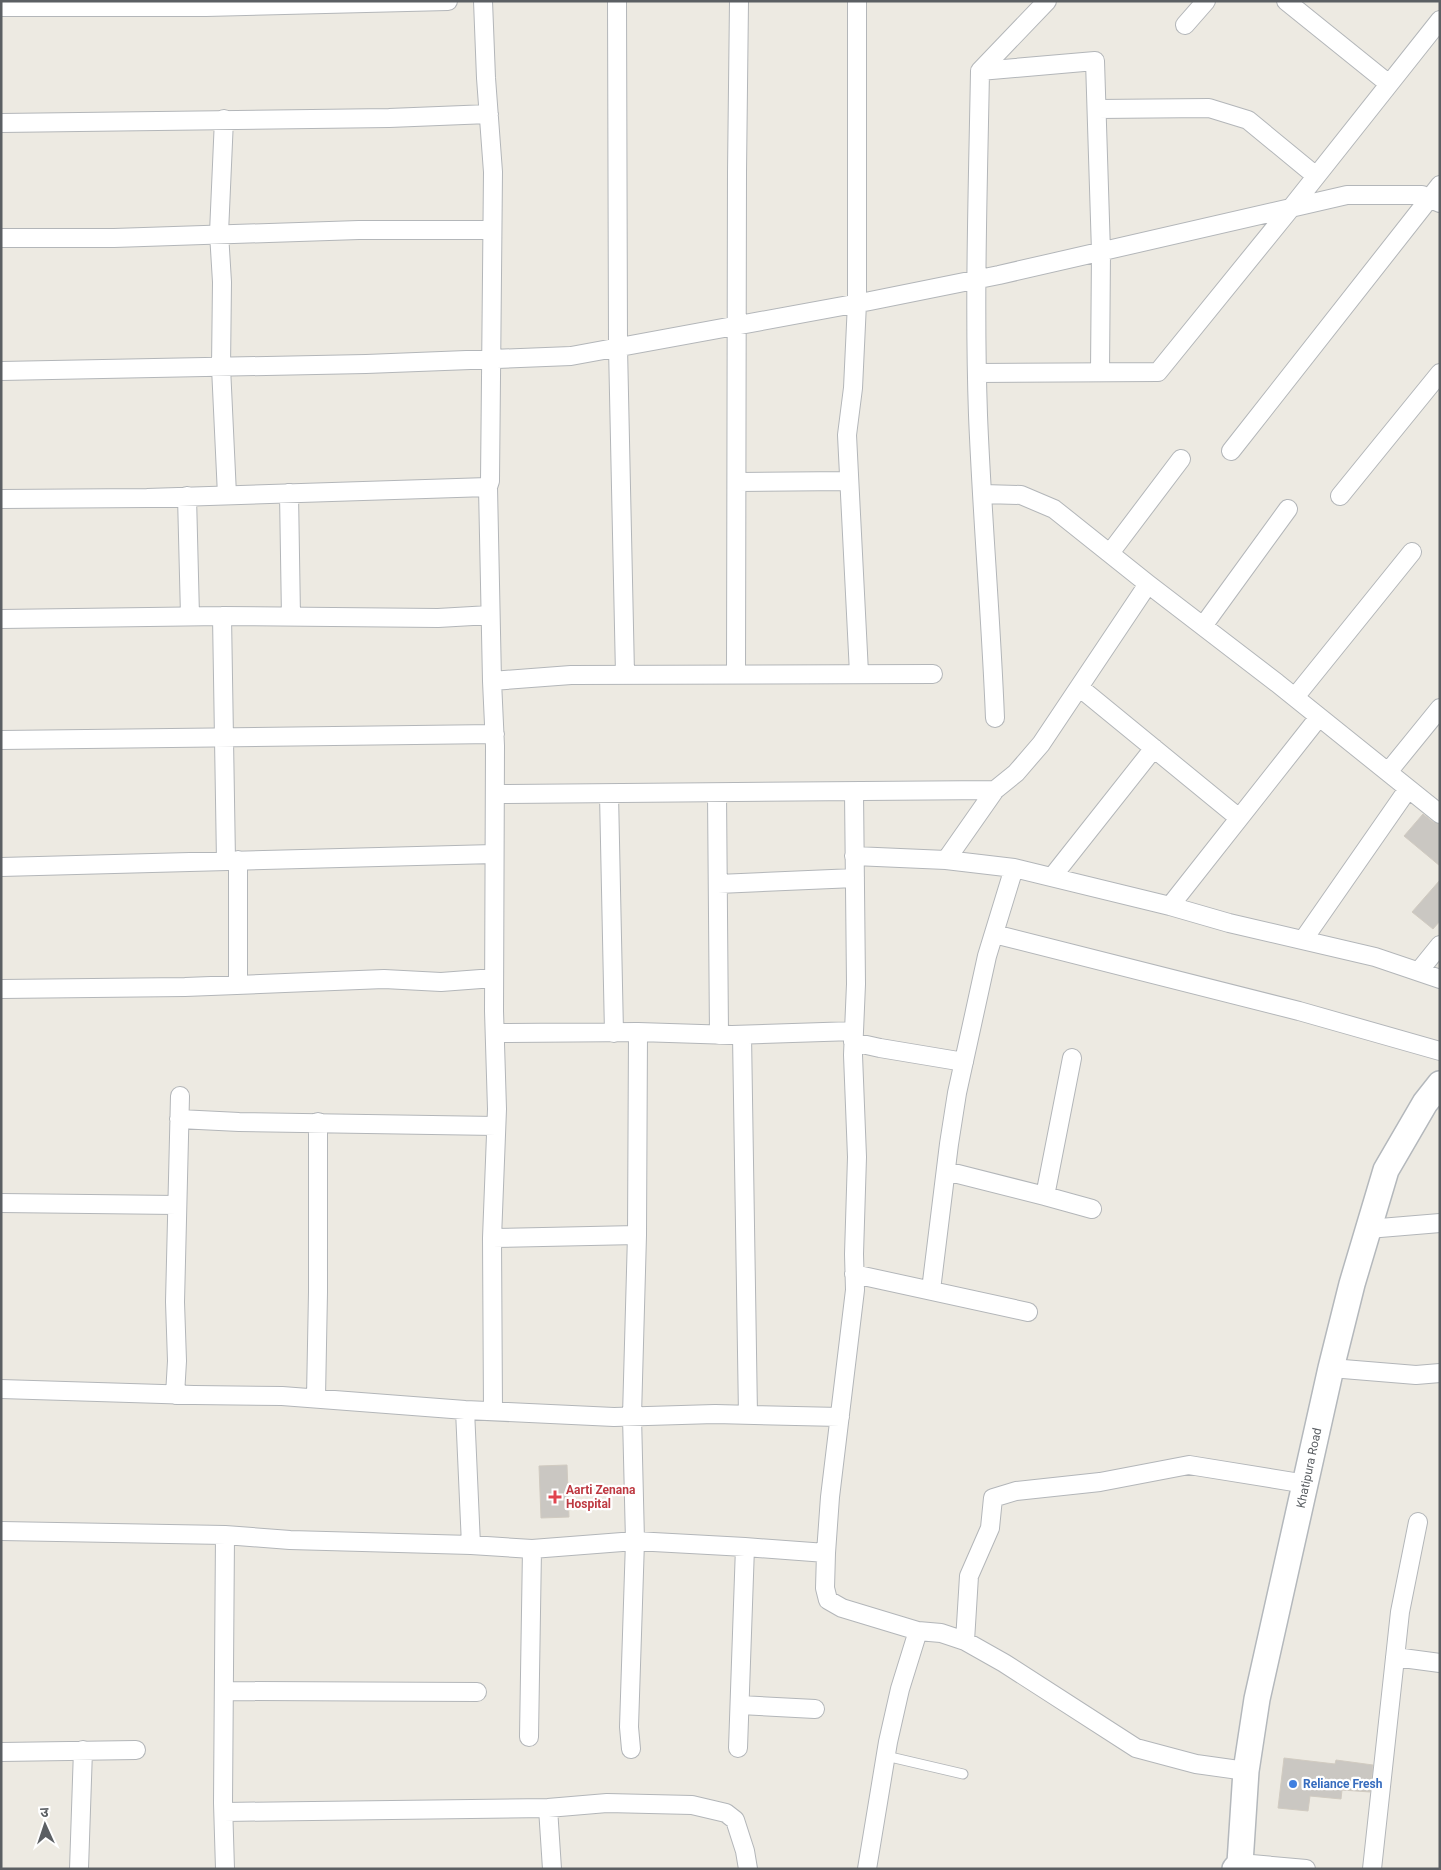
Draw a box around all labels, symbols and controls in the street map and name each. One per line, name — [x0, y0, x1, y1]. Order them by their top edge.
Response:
street label: Khatipura Road — [1294, 1427, 1324, 1509]
place label: Aarti Zenana Hospital — [566, 1483, 636, 1511]
marker: Aarti Zenana Hospital — [548, 1490, 562, 1504]
place label: Reliance Fresh — [1303, 1777, 1383, 1791]
marker: Reliance Fresh — [1287, 1778, 1299, 1790]
north arrow — [20, 1800, 70, 1850]
text: उ — [40, 1804, 50, 1820]

